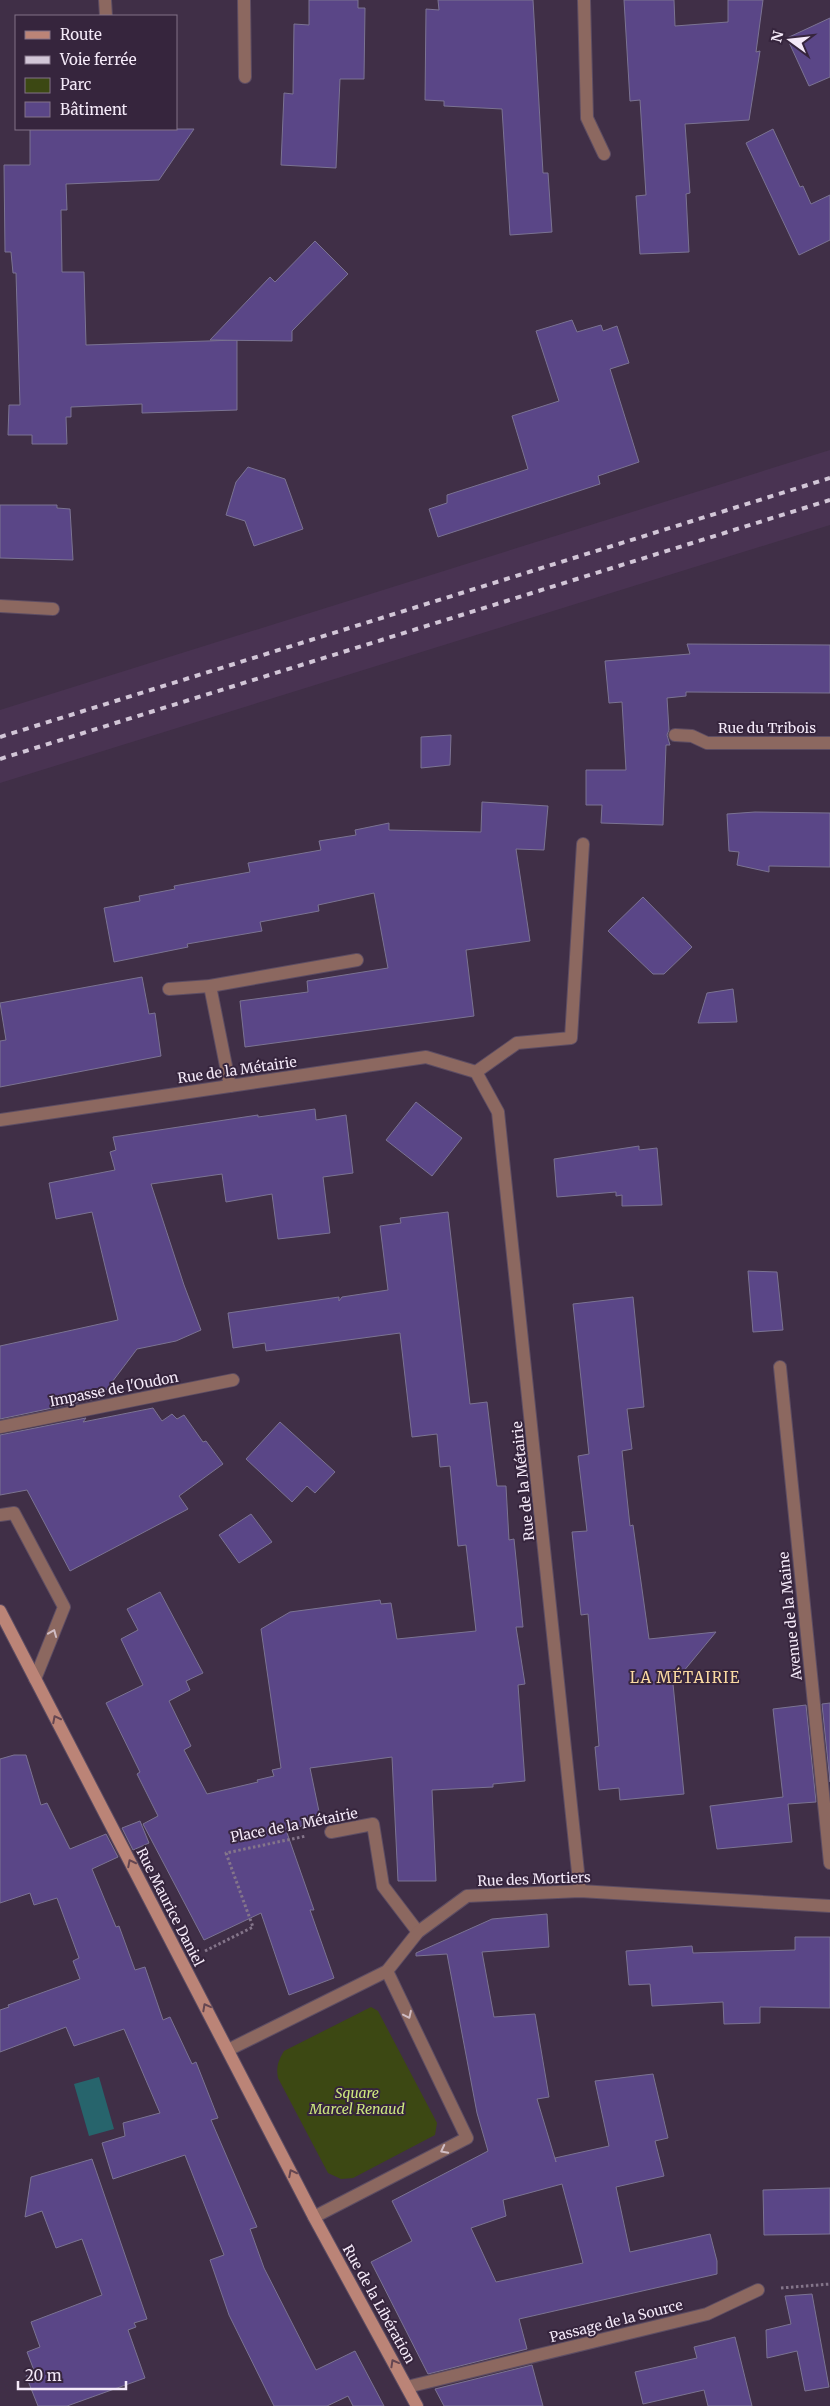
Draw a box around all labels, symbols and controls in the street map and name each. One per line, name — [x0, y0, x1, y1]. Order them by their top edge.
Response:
legend — [15, 15, 178, 130]
north arrow — [765, 15, 815, 65]
text: Route — [60, 25, 102, 44]
text: N — [767, 29, 788, 44]
text: Voie ferrée — [59, 50, 137, 69]
text: Parc — [60, 75, 92, 94]
text: Bâtiment — [60, 100, 128, 119]
street label: Rue du Tribois — [718, 719, 816, 737]
street label: Rue de la Métairie — [176, 1053, 298, 1087]
street label: Impasse de l'Oudon — [48, 1368, 180, 1410]
street label: Rue de la Métairie — [508, 1420, 538, 1542]
street label: Avenue de la Maine — [774, 1551, 806, 1682]
one-way arrow — [47, 1629, 57, 1638]
district label: LA MÉTAIRIE — [630, 1667, 740, 1687]
one-way arrow — [52, 1715, 62, 1724]
street label: Place de la Métairie — [229, 1804, 359, 1846]
street label: Rue Maurice Daniel — [132, 1845, 208, 1970]
one-way arrow — [127, 1859, 137, 1868]
street label: Rue des Mortiers — [477, 1868, 591, 1890]
one-way arrow — [202, 2004, 212, 2013]
one-way arrow — [402, 2010, 412, 2019]
park label: Square Marcel Renaud — [308, 2084, 405, 2118]
one-way arrow — [440, 2144, 449, 2154]
one-way arrow — [288, 2169, 298, 2178]
street label: Rue de la Libération — [339, 2241, 419, 2367]
street label: Passage de la Source — [548, 2296, 684, 2346]
scale bar — [18, 2358, 125, 2390]
one-way arrow — [390, 2359, 400, 2368]
text: 20 m — [25, 2366, 62, 2385]

